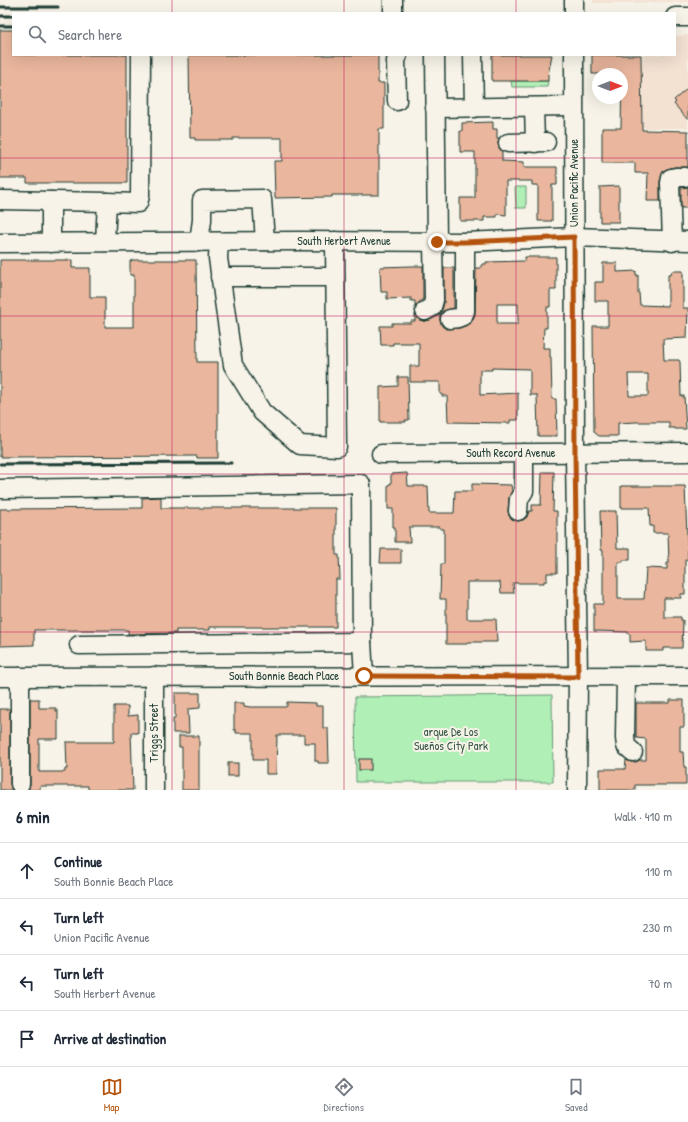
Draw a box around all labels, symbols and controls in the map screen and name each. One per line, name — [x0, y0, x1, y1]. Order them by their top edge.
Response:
search box — [12, 12, 676, 56]
icon: search — [26, 23, 48, 45]
text: Search here — [58, 24, 122, 45]
north arrow — [592, 68, 628, 104]
street label: Union Pacific Avenue — [565, 139, 582, 227]
street label: South Herbert Avenue — [297, 232, 391, 249]
route end — [428, 233, 446, 251]
street label: South Record Avenue — [466, 444, 556, 461]
street label: South Bonnie Beach Place — [229, 667, 339, 684]
route start — [355, 667, 373, 685]
street label: Triggs Street — [145, 703, 162, 762]
park label: arque De Los Sueños City Park — [414, 723, 488, 754]
text: 6 min — [16, 805, 50, 828]
text: Walk · 410 m — [614, 807, 672, 825]
text: Continue — [54, 851, 102, 872]
icon: ahead — [16, 860, 38, 882]
text: 110 m — [645, 862, 672, 880]
text: South Bonnie Beach Place — [54, 872, 173, 890]
text: Turn left — [54, 907, 104, 928]
icon: left — [16, 916, 38, 938]
text: 230 m — [642, 918, 672, 936]
text: Union Pacific Avenue — [54, 928, 150, 946]
text: Turn left — [54, 963, 104, 984]
icon: left — [16, 972, 38, 994]
text: 70 m — [648, 974, 672, 992]
text: South Herbert Avenue — [54, 984, 156, 1002]
icon: arrive — [16, 1028, 38, 1050]
text: Arrive at destination — [54, 1028, 166, 1049]
tab: Map — [101, 1076, 123, 1114]
tab: Directions — [324, 1076, 364, 1114]
tab: Saved — [565, 1076, 587, 1114]

